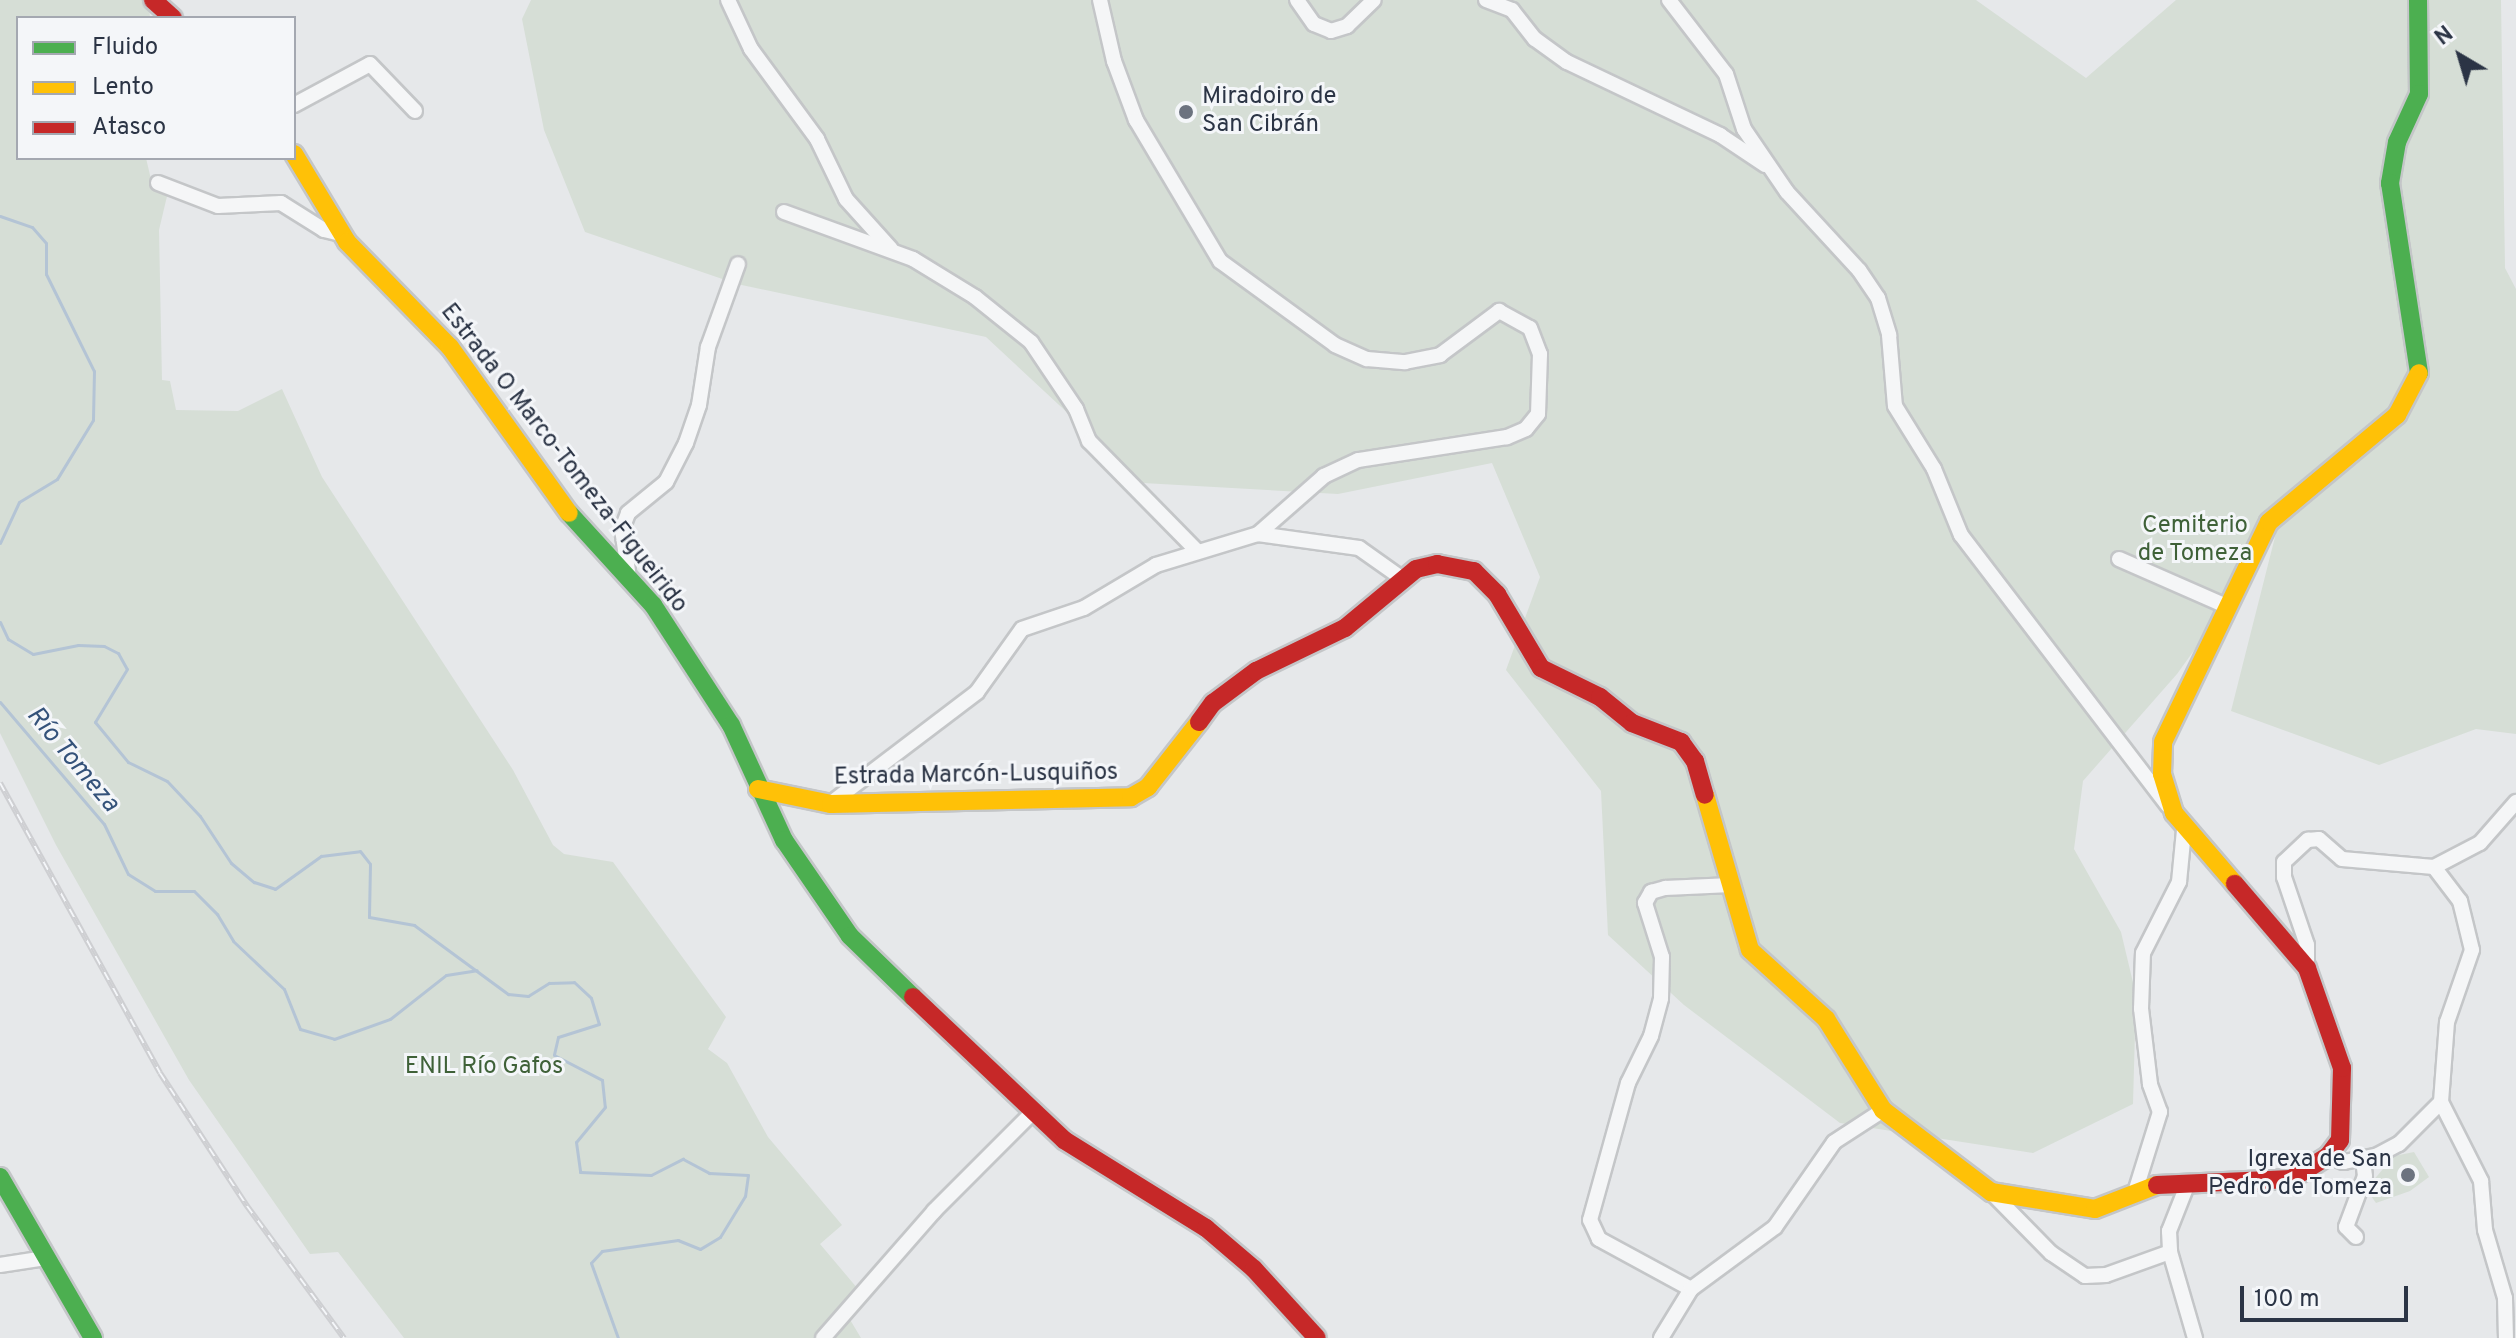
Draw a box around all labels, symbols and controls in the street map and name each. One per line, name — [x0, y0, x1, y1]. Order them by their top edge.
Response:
legend — [16, 16, 296, 160]
north arrow — [2420, 16, 2500, 96]
text: N — [2430, 21, 2459, 52]
text: Fluido — [92, 33, 158, 63]
text: Lento — [92, 73, 154, 103]
place label: Miradoiro de San Cibrán — [1202, 84, 1336, 140]
marker: Miradoiro de San Cibrán — [1177, 103, 1195, 121]
text: Atasco — [92, 113, 166, 143]
street label: Estrada O Marco-Tomeza-Figueirido — [433, 299, 693, 619]
park label: Cemiterio de Tomeza — [2137, 513, 2253, 569]
water label: Río Tomeza — [19, 701, 125, 819]
street label: Estrada Marcón-Lusquiños — [834, 759, 1118, 793]
park label: ENIL Río Gafos — [405, 1054, 563, 1082]
place label: Igrexa de San Pedro de Tomeza — [2207, 1147, 2392, 1203]
marker: Igrexa de San Pedro de Tomeza — [2399, 1166, 2417, 1184]
scale bar — [2244, 1270, 2412, 1320]
text: 100 m — [2254, 1285, 2320, 1315]

